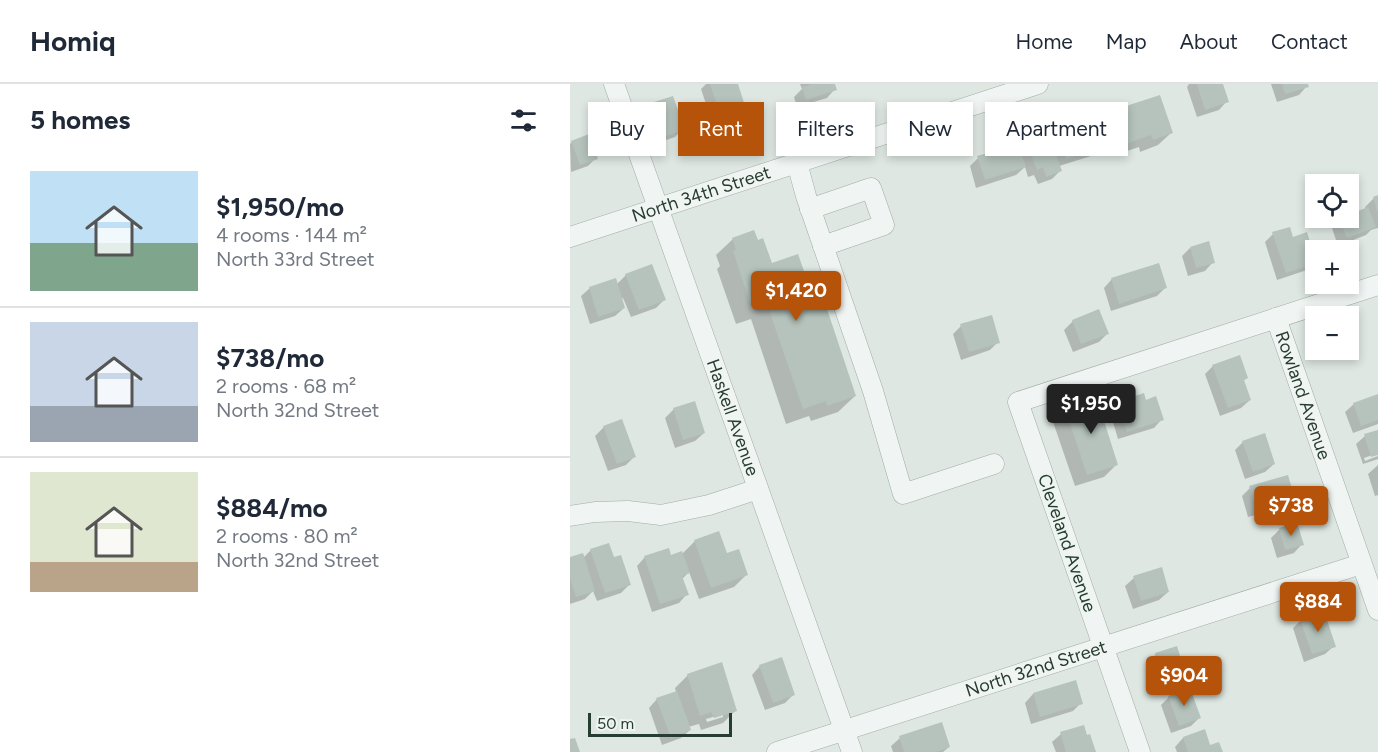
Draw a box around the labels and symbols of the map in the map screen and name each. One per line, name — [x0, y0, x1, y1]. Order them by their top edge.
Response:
street label: North 34th Street — [629, 161, 773, 227]
pin: $1,420 — [747, 271, 845, 322]
street label: Rowland Avenue — [1270, 328, 1336, 463]
street label: Haskell Avenue — [702, 356, 764, 479]
pin: $1,950 — [1042, 384, 1140, 435]
street label: Cleveland Avenue — [1033, 471, 1101, 615]
pin: $738 — [1255, 486, 1327, 537]
pin: $884 — [1282, 582, 1354, 633]
street label: North 32nd Street — [963, 636, 1110, 702]
pin: $904 — [1148, 656, 1220, 707]
scale bar — [588, 710, 732, 738]

